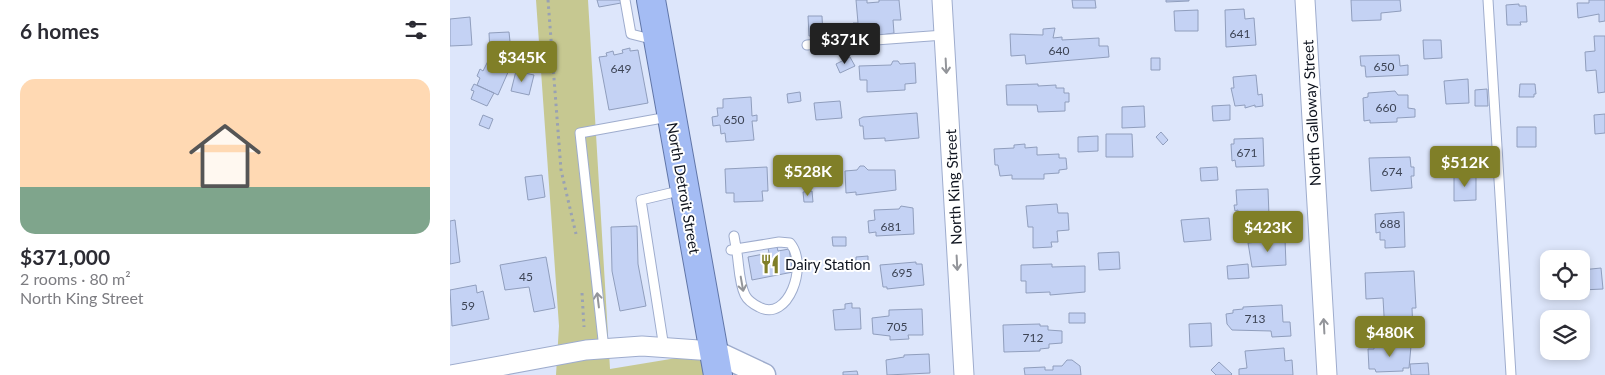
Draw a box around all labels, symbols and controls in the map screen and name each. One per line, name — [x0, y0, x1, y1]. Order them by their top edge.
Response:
icon: filters — [402, 16, 430, 44]
text: 6 homes — [20, 18, 99, 43]
pin: $371K — [810, 22, 880, 65]
house number: 641 — [1230, 26, 1250, 41]
text: $371K — [821, 29, 869, 48]
street label: North Galloway Street — [1298, 39, 1324, 187]
pin: $345K — [487, 41, 557, 83]
house number: 640 — [1049, 43, 1069, 58]
text: $345K — [498, 47, 546, 66]
one-way arrow — [941, 58, 950, 74]
house number: 650 — [1374, 59, 1394, 74]
house number: 649 — [611, 61, 631, 76]
house number: 660 — [1376, 100, 1396, 115]
icon: home — [180, 111, 270, 201]
house number: 650 — [724, 112, 744, 127]
street label: North Detroit Street — [664, 121, 705, 256]
street label: North King Street — [941, 128, 965, 245]
house number: 671 — [1237, 145, 1257, 160]
pin: $512K — [1430, 146, 1500, 188]
text: $512K — [1441, 152, 1489, 171]
pin: $528K — [773, 154, 843, 197]
text: $528K — [784, 161, 832, 180]
house number: 674 — [1382, 164, 1402, 179]
pin: $423K — [1233, 210, 1303, 253]
house number: 688 — [1380, 216, 1400, 231]
text: $423K — [1244, 217, 1292, 236]
house number: 681 — [881, 219, 901, 234]
text: $371,000 — [20, 244, 110, 269]
map controls — [1540, 250, 1590, 360]
button: locate — [1540, 250, 1590, 300]
restaurant icon: Dairy Station — [759, 253, 781, 275]
place label: Dairy Station — [785, 255, 871, 273]
one-way arrow — [953, 255, 962, 271]
house number: 695 — [892, 265, 912, 280]
text: 2 rooms · 80 m² — [20, 269, 131, 288]
house number: 45 — [519, 269, 533, 284]
one-way arrow — [738, 275, 748, 291]
text: North King Street — [20, 288, 144, 307]
one-way arrow — [593, 293, 603, 309]
house number: 59 — [461, 298, 475, 313]
button: layers — [1540, 310, 1590, 360]
house number: 713 — [1245, 311, 1265, 326]
pin: $480K — [1355, 316, 1425, 358]
house number: 705 — [887, 319, 907, 334]
one-way arrow — [1319, 319, 1328, 335]
text: $480K — [1366, 322, 1414, 341]
house number: 712 — [1023, 330, 1043, 345]

